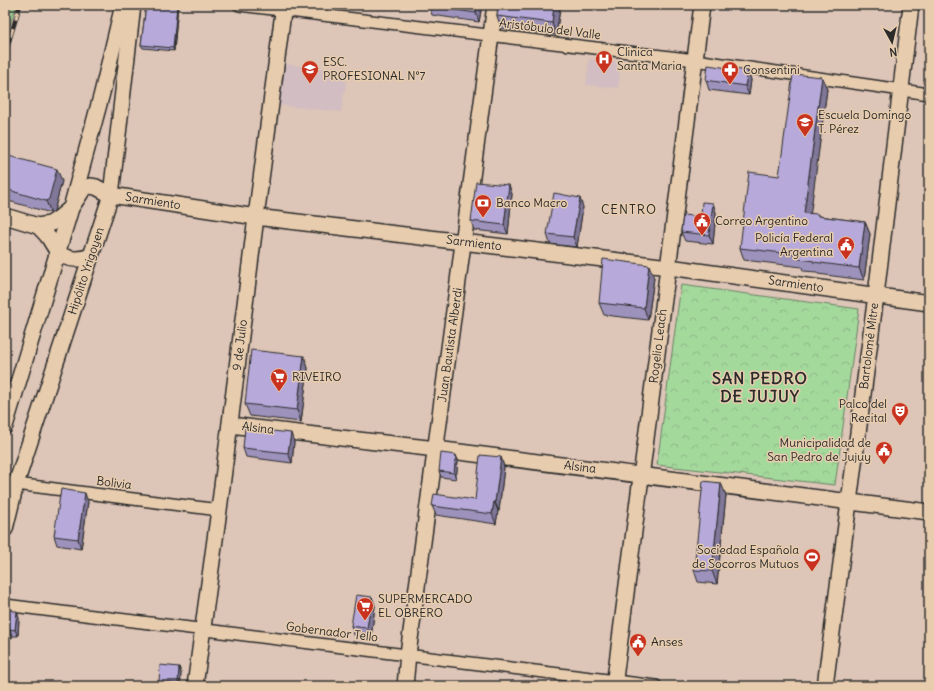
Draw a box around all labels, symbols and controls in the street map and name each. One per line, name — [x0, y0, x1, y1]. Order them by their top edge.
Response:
street label: Aristóbulo del Valle — [498, 15, 602, 42]
north arrow — [872, 22, 912, 62]
place label: Clinica Santa Maria — [617, 44, 682, 73]
text: N — [889, 44, 898, 59]
hospital icon: Clinica Santa Maria — [594, 49, 614, 74]
place label: ESC. PROFESIONAL N°7 — [323, 54, 426, 83]
school or university icon: ESC. PROFESIONAL N°7 — [300, 59, 320, 84]
pharmacy icon: Consentini — [720, 60, 740, 85]
place label: Consentini — [743, 62, 800, 77]
place label: Escuela Domingo T. Pérez — [818, 107, 912, 136]
school or university icon: Escuela Domingo T. Pérez — [795, 112, 815, 137]
street label: Sarmiento — [124, 189, 182, 212]
bank icon: Banco Macro — [473, 193, 493, 218]
place label: Banco Macro — [496, 195, 568, 210]
district label: CENTRO — [601, 201, 657, 218]
public building icon: Correo Argentino — [692, 211, 712, 236]
place label: Correo Argentino — [715, 213, 808, 228]
street label: Hipólito Yrigoyen — [64, 225, 107, 317]
place label: Policía Federal Argentina — [755, 230, 833, 259]
street label: Sarmiento — [445, 232, 503, 253]
public building icon: Policía Federal Argentina — [836, 235, 856, 260]
street label: Sarmiento — [767, 272, 825, 295]
street label: Juan Bautista Alberdi — [434, 287, 465, 403]
street label: Bartolomé Mitre — [856, 302, 881, 390]
street label: Rogelio Leach — [645, 308, 670, 384]
street label: 9 de Julio — [229, 318, 250, 371]
supermarket icon: RIVEIRO — [269, 367, 289, 392]
district label: SAN PEDRO DE JUJUY — [712, 368, 808, 406]
place label: RIVEIRO — [292, 369, 342, 384]
place label: Palco del Recital — [839, 396, 887, 425]
theatre icon: Palco del Recital — [890, 401, 910, 426]
street label: Alsina — [241, 418, 275, 437]
place label: Municipalidad de San Pedro de Jujuy — [767, 435, 871, 464]
public building icon: Municipalidad de San Pedro de Jujuy — [874, 440, 894, 465]
street label: Alsina — [563, 457, 597, 476]
street label: Bolivia — [96, 473, 133, 492]
place label: Sociedad Española de Socorros Mutuos — [692, 542, 799, 571]
sports icon: Sociedad Española de Socorros Mutuos — [802, 547, 822, 572]
place label: SUPERMERCADO EL OBRERO — [378, 591, 473, 620]
supermarket icon: SUPERMERCADO EL OBRERO — [355, 596, 375, 621]
street label: Gobernador Tello — [285, 618, 379, 645]
public building icon: Anses — [628, 632, 648, 657]
place label: Anses — [651, 634, 683, 649]

